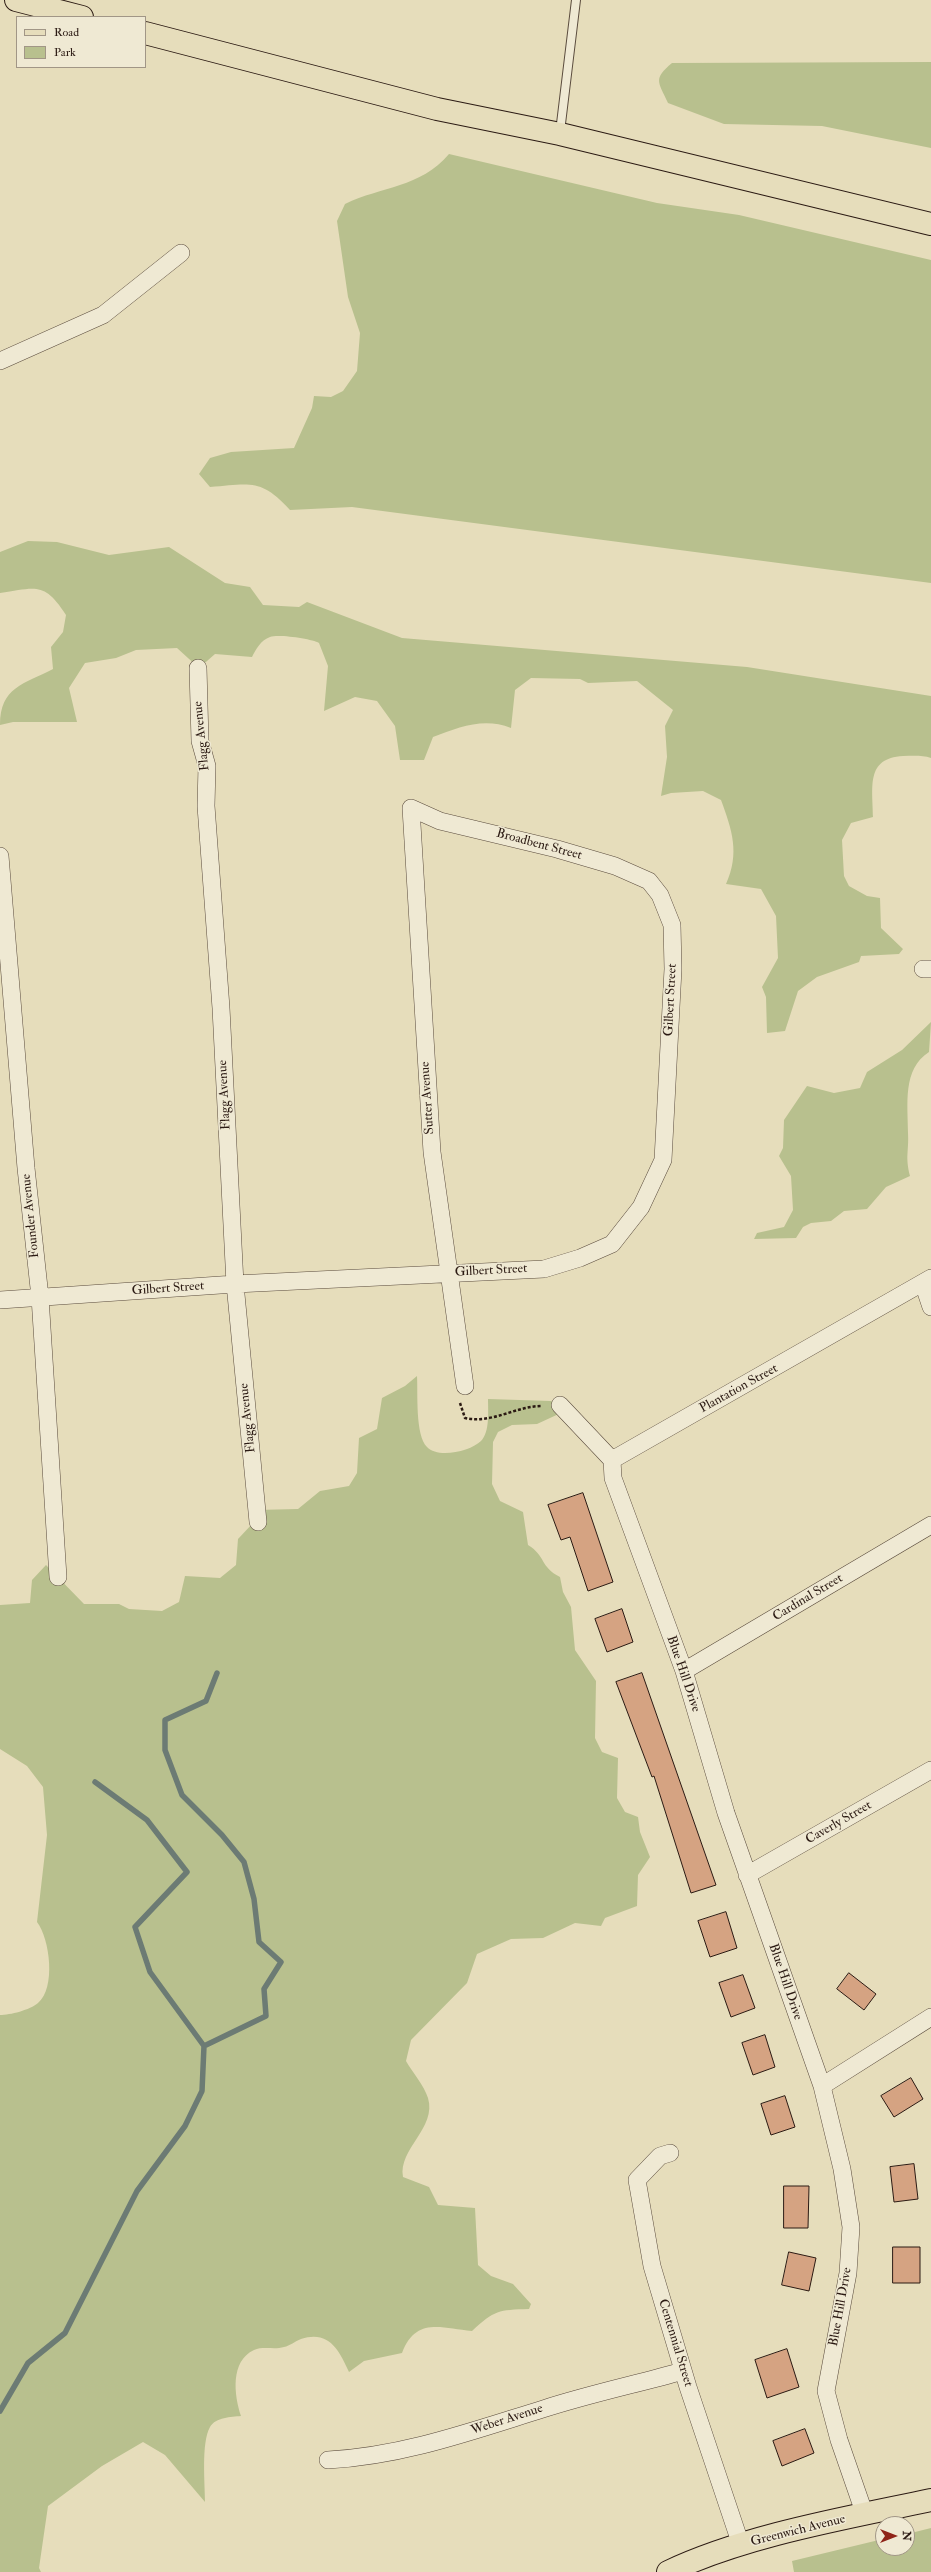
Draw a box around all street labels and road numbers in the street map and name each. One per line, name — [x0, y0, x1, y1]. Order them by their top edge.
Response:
street label: Flagg Avenue — [191, 700, 213, 772]
street label: Broadbent Street — [494, 826, 584, 864]
street label: Gilbert Street — [661, 963, 681, 1037]
street label: Flagg Avenue — [215, 1060, 235, 1130]
street label: Sutter Avenue — [418, 1061, 438, 1135]
street label: Founder Avenue — [19, 1173, 43, 1259]
street label: Gilbert Street — [454, 1261, 528, 1281]
street label: Gilbert Street — [131, 1279, 205, 1299]
street label: Plantation Street — [697, 1361, 781, 1417]
street label: Flagg Avenue — [237, 1382, 259, 1454]
street label: Cardinal Street — [770, 1571, 846, 1625]
street label: Blue Hill Drive — [663, 1634, 703, 1714]
street label: Caverly Street — [803, 1798, 875, 1848]
street label: Blue Hill Drive — [765, 1942, 805, 2022]
street label: Blue Hill Drive — [826, 2266, 856, 2348]
street label: Centennial Street — [654, 2297, 696, 2389]
street label: Weber Avenue — [469, 2401, 545, 2439]
street label: Greenwich Avenue — [749, 2512, 847, 2550]

